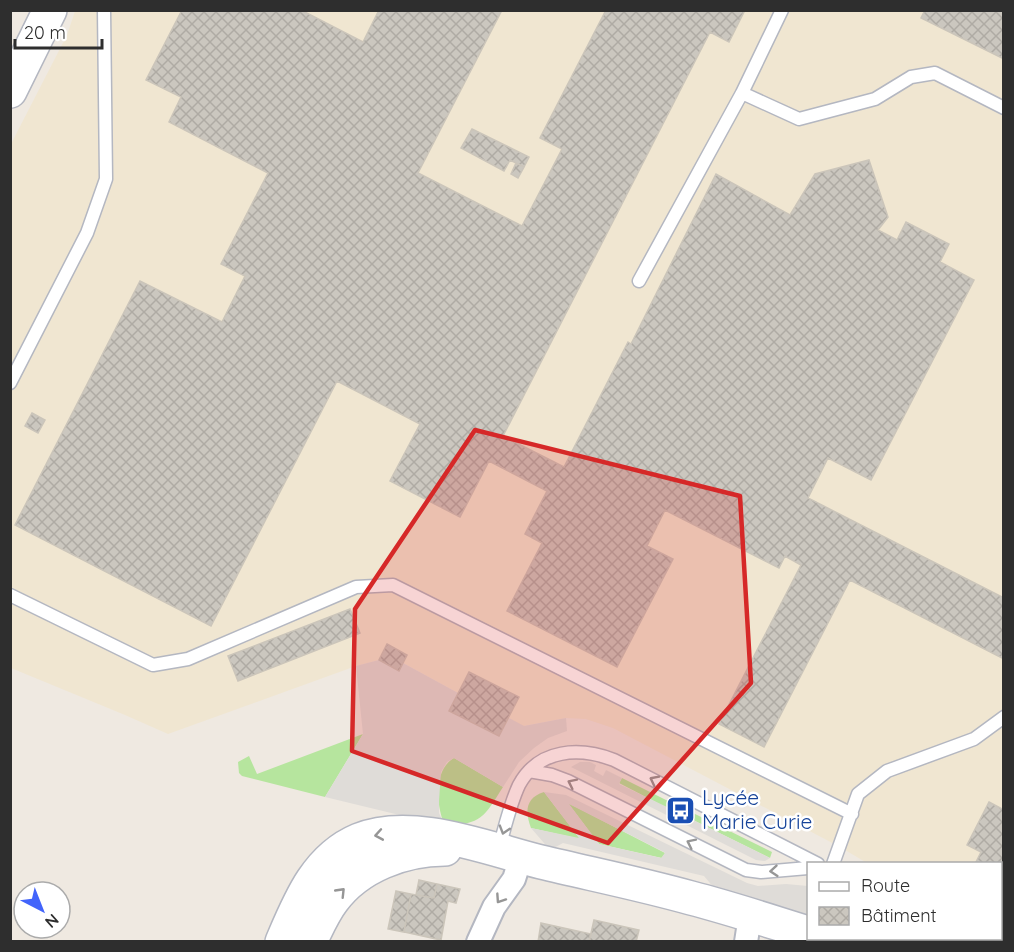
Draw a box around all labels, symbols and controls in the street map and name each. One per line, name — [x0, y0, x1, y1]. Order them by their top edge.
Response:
scale bar — [15, 12, 102, 50]
text: 20 m — [24, 21, 66, 44]
one-way arrow — [649, 776, 660, 787]
one-way arrow — [567, 779, 578, 790]
place label: Lycée Marie Curie — [702, 784, 812, 834]
bus stop icon: Lycée Marie Curie — [665, 794, 697, 826]
one-way arrow — [499, 824, 512, 835]
one-way arrow — [374, 828, 384, 841]
one-way arrow — [687, 838, 698, 850]
legend — [807, 862, 1002, 940]
one-way arrow — [769, 864, 778, 877]
text: Route — [861, 874, 910, 897]
north arrow — [12, 880, 72, 940]
one-way arrow — [333, 889, 344, 900]
one-way arrow — [496, 892, 507, 903]
text: Bâtiment — [861, 904, 937, 927]
text: N — [41, 910, 63, 933]

